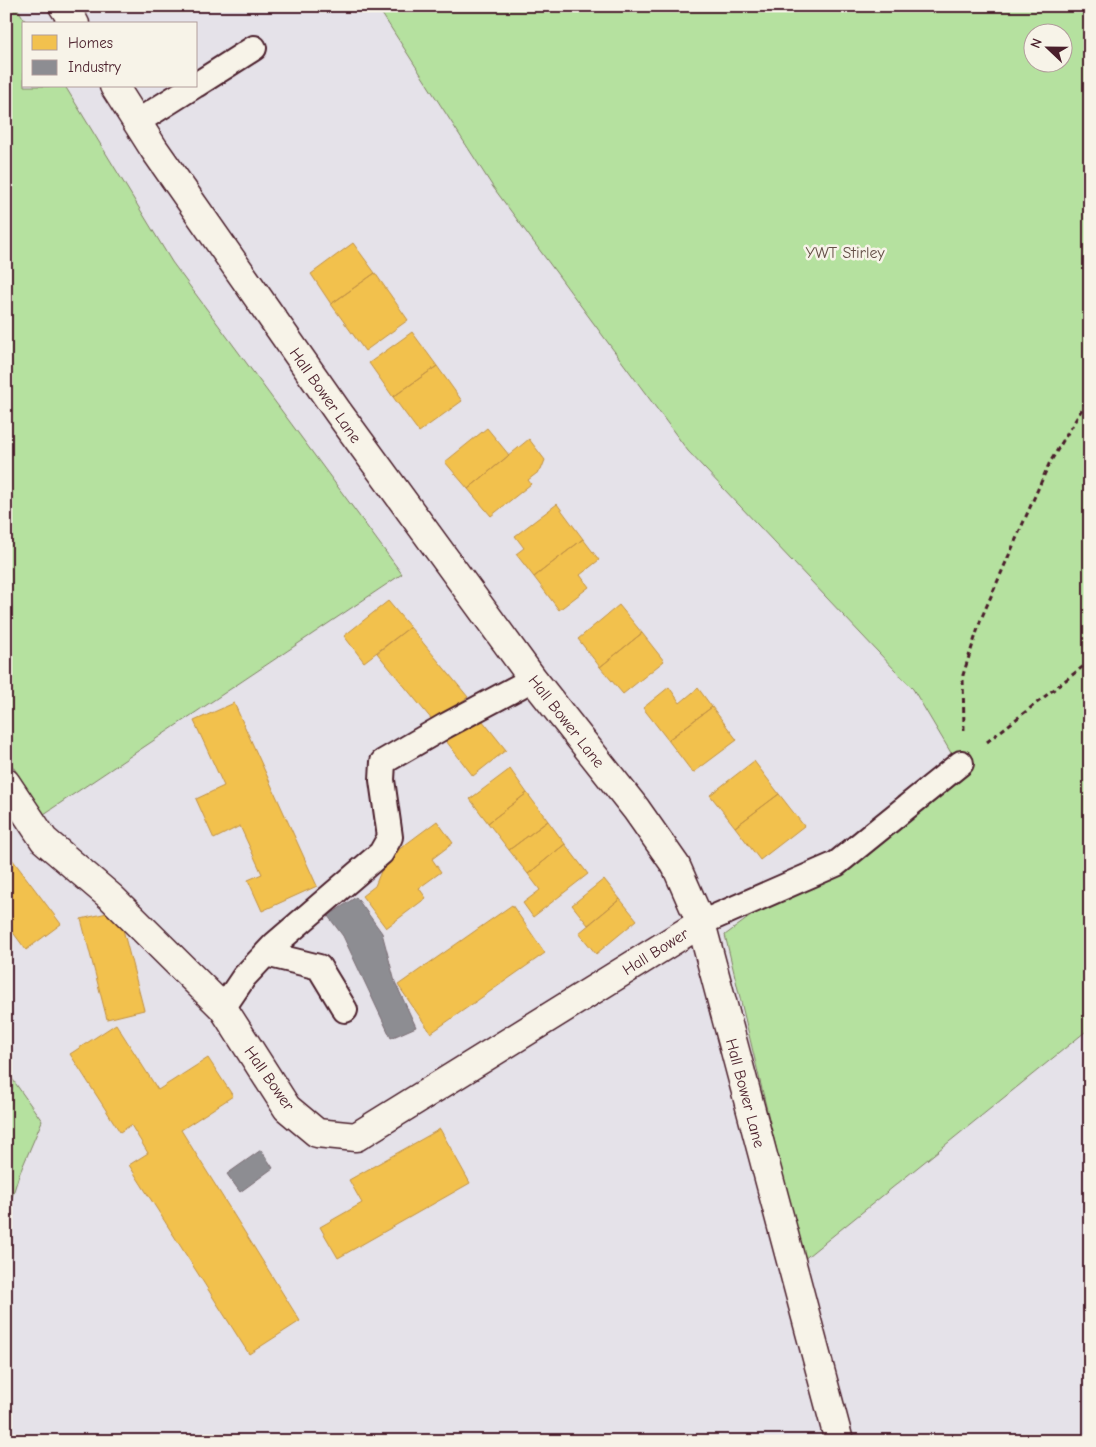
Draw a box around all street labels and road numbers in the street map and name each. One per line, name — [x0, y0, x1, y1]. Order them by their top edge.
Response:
street label: Hall Bower Lane — [286, 344, 365, 447]
street label: Hall Bower Lane — [525, 672, 608, 771]
street label: Hall Bower — [619, 924, 692, 979]
street label: Hall Bower Lane — [722, 1037, 768, 1150]
street label: Hall Bower — [241, 1043, 298, 1115]

